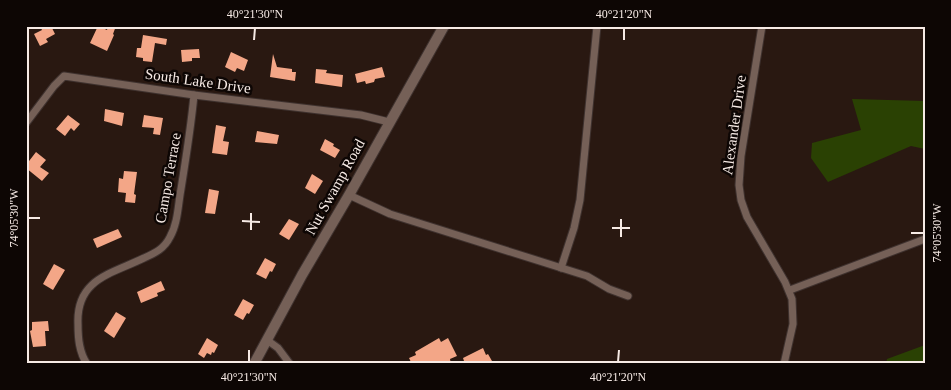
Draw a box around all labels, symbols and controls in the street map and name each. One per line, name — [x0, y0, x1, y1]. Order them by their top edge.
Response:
text: 40°21'30"N — [227, 7, 284, 21]
text: 40°21'20"N — [596, 7, 653, 21]
street label: South Lake Drive — [144, 66, 252, 96]
street label: Alexander Drive — [719, 74, 749, 176]
street label: Campo Terrace — [152, 131, 184, 224]
street label: Nut Swamp Road — [302, 136, 368, 238]
text: 74°05'30"W — [7, 188, 21, 248]
text: 74°05'30"W — [930, 203, 944, 263]
text: 40°21'30"N — [221, 370, 278, 384]
text: 40°21'20"N — [590, 370, 647, 384]

